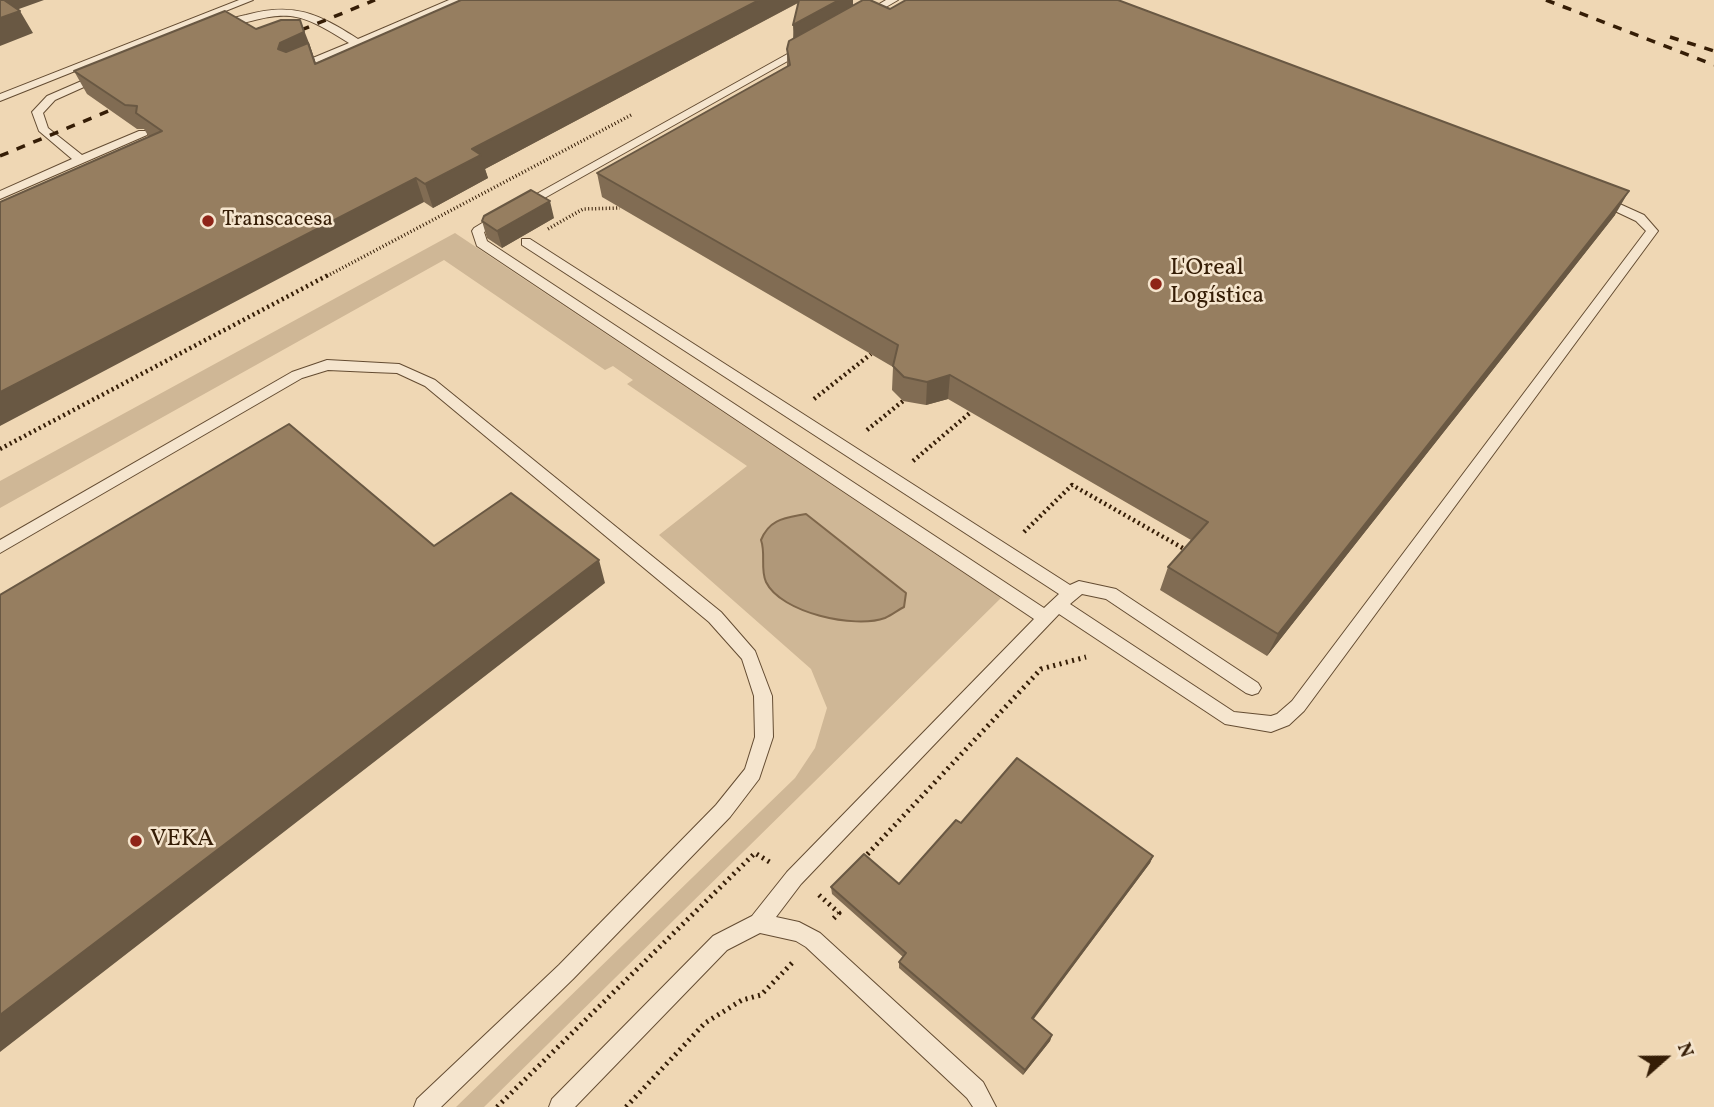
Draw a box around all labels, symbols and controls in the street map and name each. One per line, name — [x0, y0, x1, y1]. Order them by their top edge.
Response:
place label: Transcacesa — [222, 208, 333, 234]
marker: Transcacesa — [200, 213, 216, 229]
place label: L'Oreal Logística — [1170, 256, 1264, 312]
marker: L'Oreal Logística — [1148, 276, 1164, 292]
place label: VEKA — [150, 827, 214, 855]
marker: VEKA — [128, 833, 144, 849]
north arrow — [1630, 1023, 1700, 1093]
text: N — [1670, 1039, 1699, 1062]

